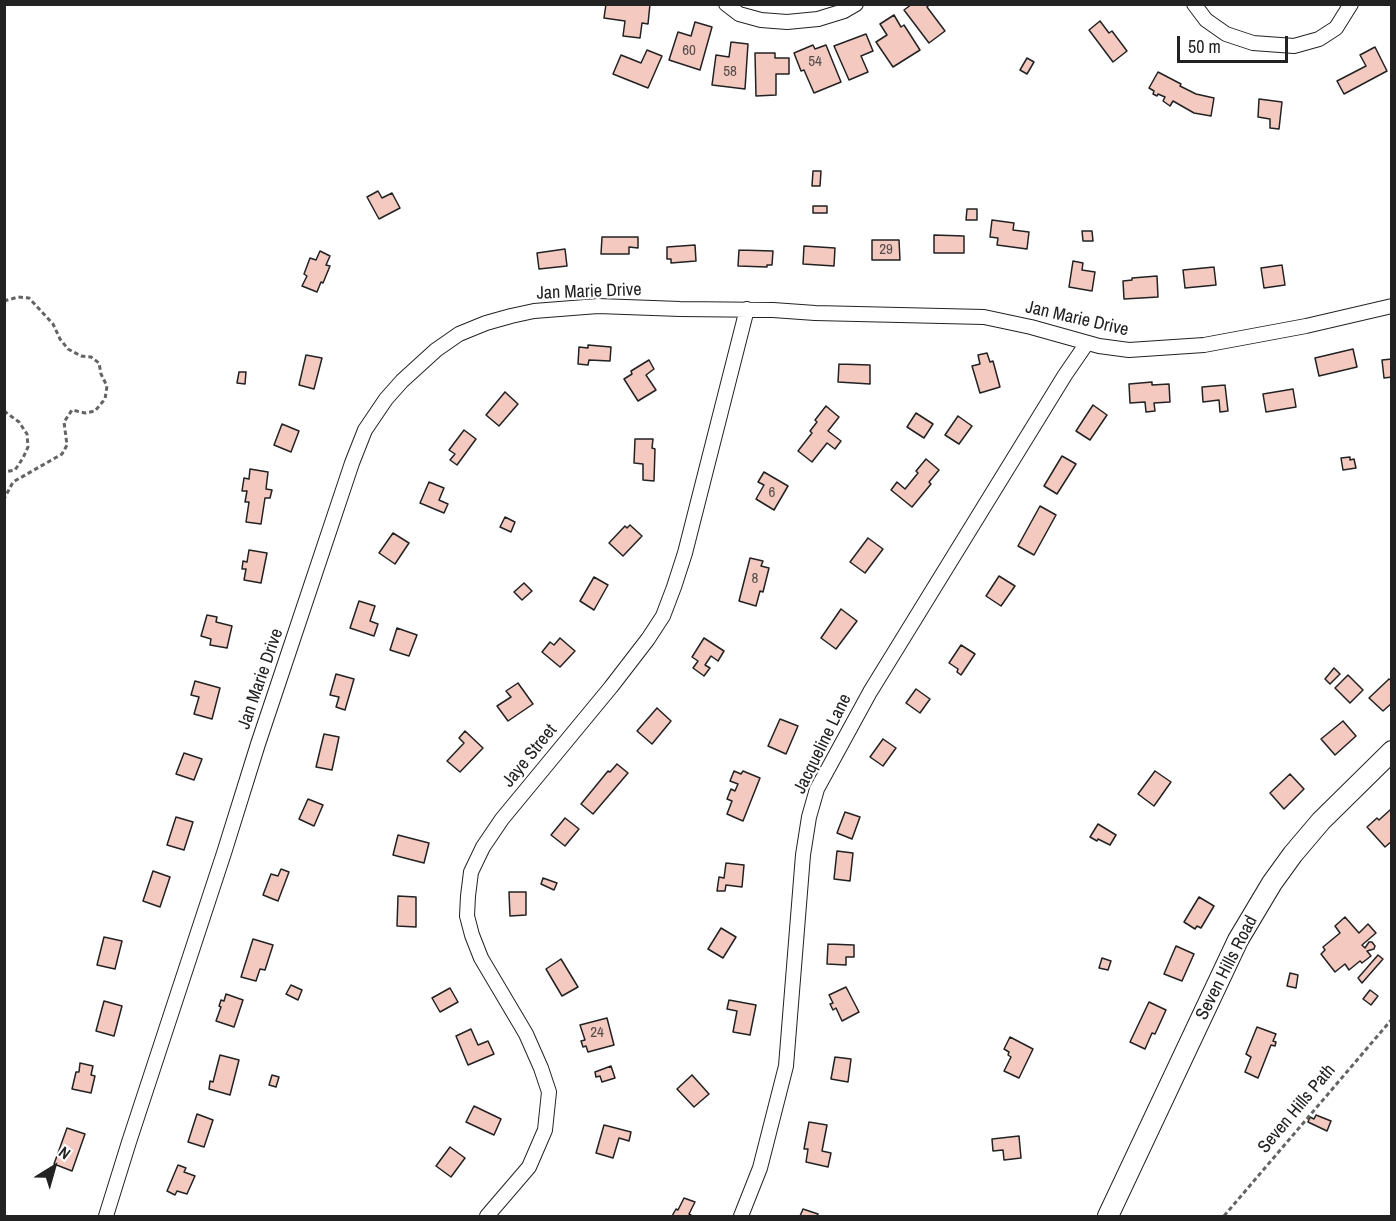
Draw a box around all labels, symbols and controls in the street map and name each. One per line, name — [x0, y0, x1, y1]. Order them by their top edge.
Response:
scale bar — [1180, 24, 1291, 62]
text: 50 m — [1188, 34, 1221, 59]
house number: 60 — [682, 42, 696, 60]
house number: 54 — [808, 53, 822, 71]
house number: 58 — [723, 63, 737, 81]
house number: 29 — [879, 241, 893, 259]
street label: Jan Marie Drive — [536, 279, 642, 305]
street label: Jan Marie Drive — [1023, 297, 1131, 341]
house number: 6 — [769, 484, 775, 502]
house number: 8 — [752, 570, 758, 588]
street label: Jan Marie Drive — [234, 626, 288, 732]
street label: Jacqueline Lane — [790, 691, 856, 797]
street label: Jaye Street — [498, 720, 562, 792]
street label: Seven Hills Road — [1191, 912, 1263, 1024]
house number: 24 — [590, 1024, 604, 1042]
street label: Seven Hills Path — [1254, 1060, 1340, 1158]
north arrow — [24, 1137, 84, 1197]
text: N — [54, 1141, 75, 1164]

